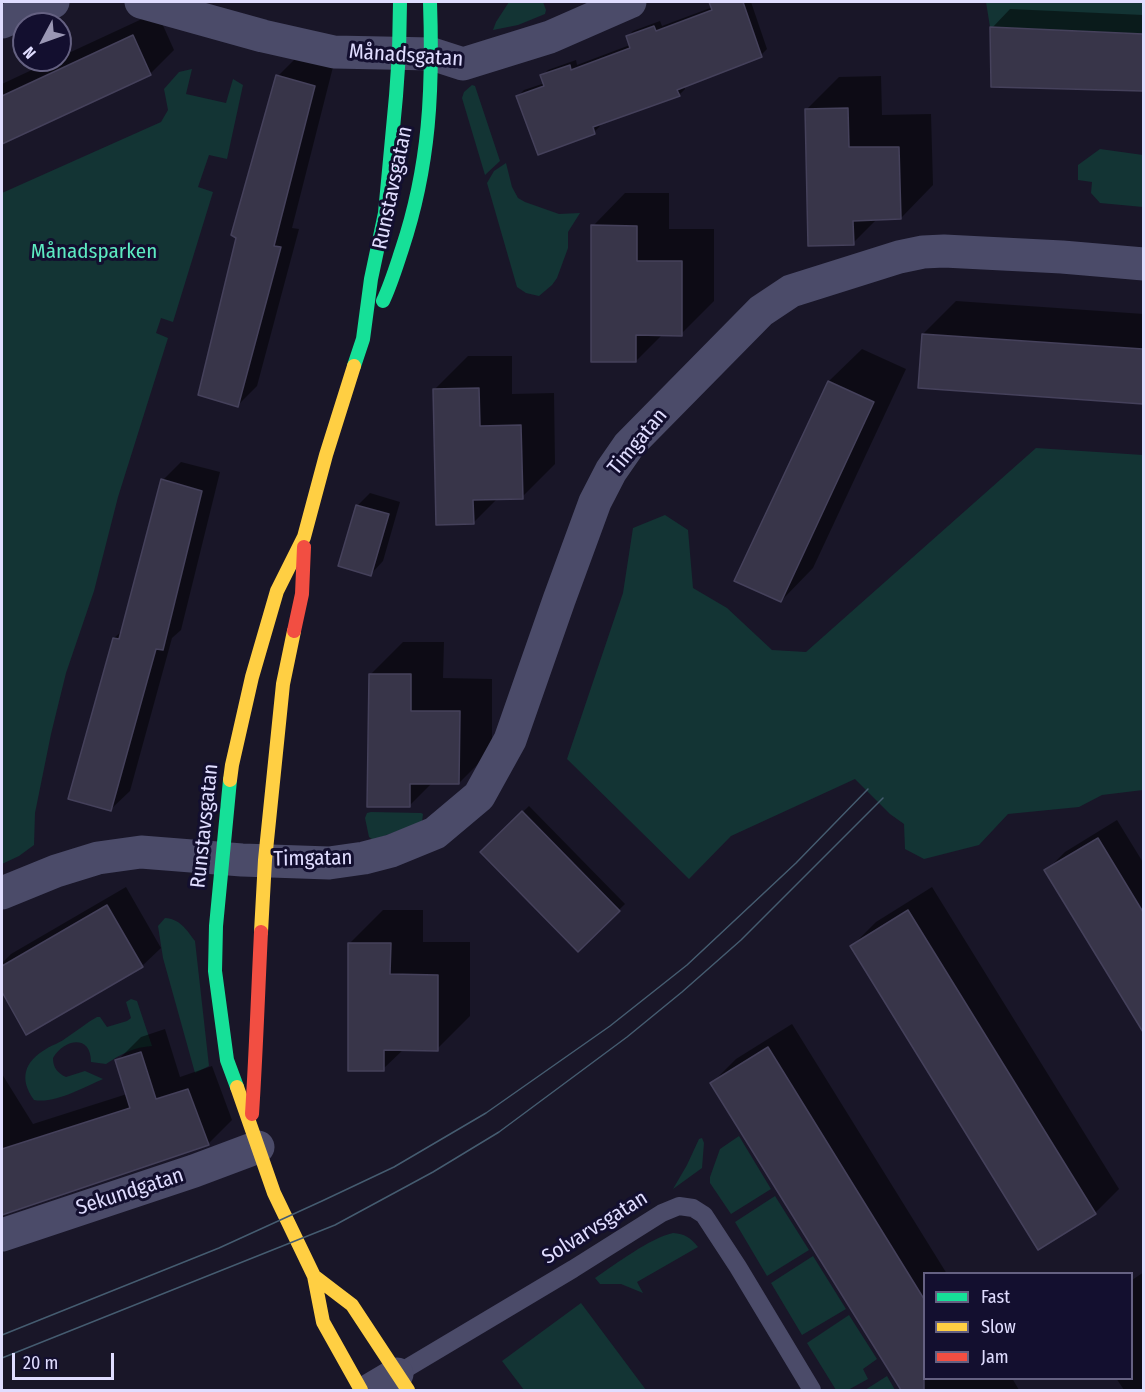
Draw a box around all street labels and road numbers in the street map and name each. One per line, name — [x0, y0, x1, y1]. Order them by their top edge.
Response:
street label: Månadsgatan — [348, 39, 464, 73]
street label: Runstavsgatan — [368, 124, 418, 252]
street label: Timgatan — [603, 404, 673, 480]
street label: Runstavsgatan — [186, 762, 224, 890]
street label: Timgatan — [273, 846, 353, 872]
street label: Sekundgatan — [73, 1163, 187, 1221]
street label: Solvarvsgatan — [538, 1186, 652, 1270]

